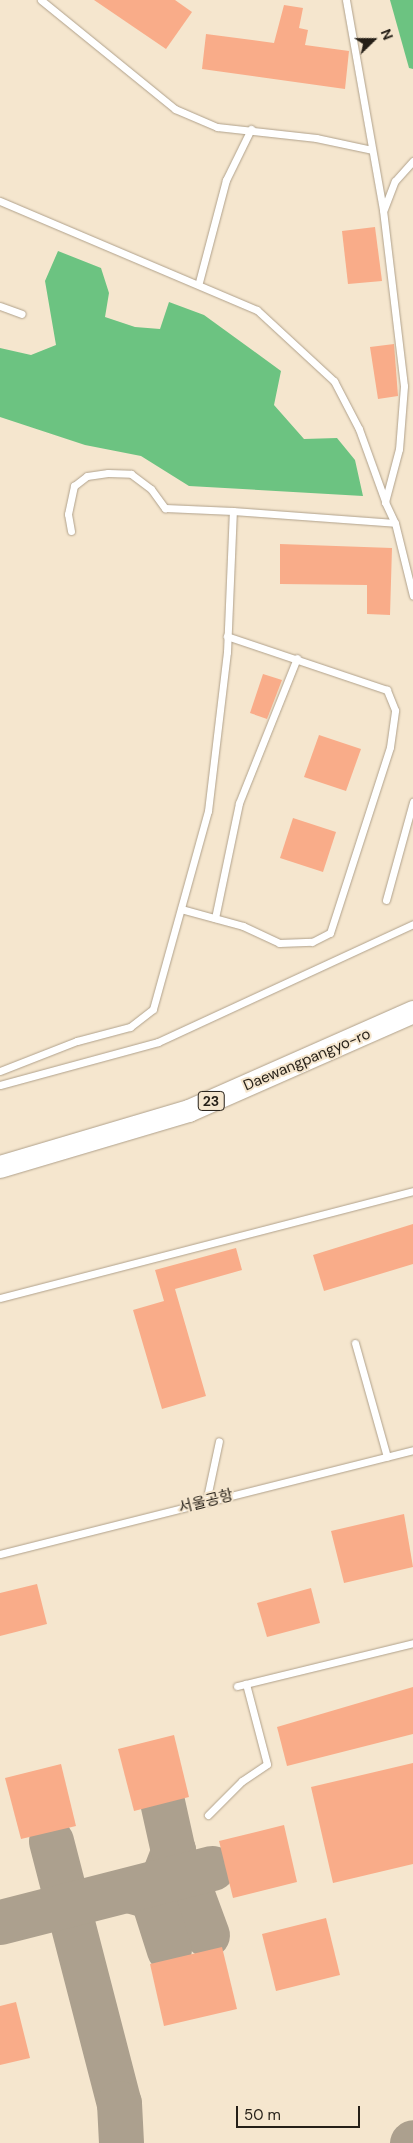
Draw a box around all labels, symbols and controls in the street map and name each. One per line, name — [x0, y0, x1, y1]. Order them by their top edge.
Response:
north arrow — [348, 15, 398, 65]
text: N — [377, 26, 397, 42]
street label: Daewangpangyo-ro — [241, 1025, 373, 1095]
road number: 23 — [197, 1090, 225, 1112]
street label: 서울공항 — [177, 1487, 235, 1517]
scale bar — [238, 2096, 362, 2128]
text: 50 m — [244, 2105, 281, 2125]

